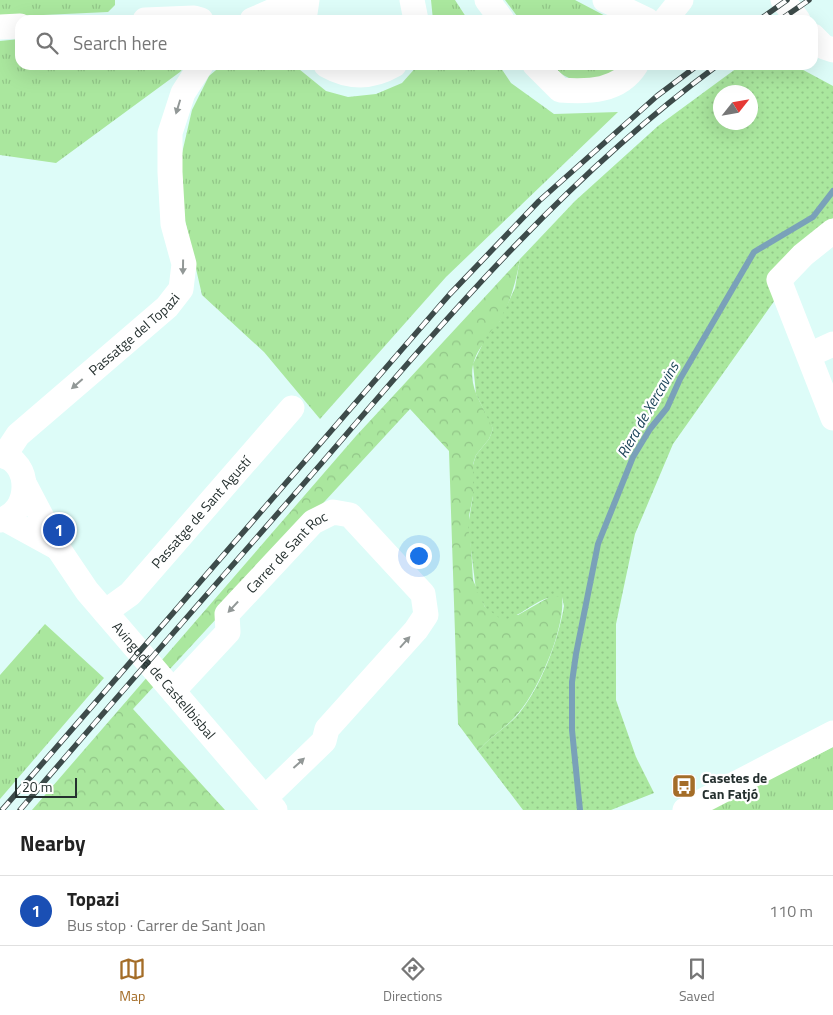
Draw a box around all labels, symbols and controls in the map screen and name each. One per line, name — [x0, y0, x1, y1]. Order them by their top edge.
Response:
search box — [15, 15, 818, 70]
text: Search here — [73, 28, 167, 57]
icon: search — [33, 29, 61, 57]
north arrow — [713, 85, 758, 130]
one-way arrow — [174, 100, 181, 115]
one-way arrow — [179, 260, 187, 276]
street label: Passatge del Topazi — [84, 288, 184, 380]
water label: Riera de Xercavins — [611, 356, 685, 462]
one-way arrow — [71, 378, 84, 389]
street label: Passatge de Sant Agustí — [146, 451, 256, 573]
street label: Carrer de Sant Roc — [241, 506, 331, 598]
pin: 1 — [43, 511, 75, 549]
your location — [406, 543, 432, 569]
one-way arrow — [227, 601, 239, 613]
street label: Avinguda de Castellbisbal — [108, 617, 221, 744]
one-way arrow — [399, 637, 411, 649]
one-way arrow — [293, 758, 306, 769]
place label: Casetes de Can Fatjó — [702, 767, 767, 804]
bus stop icon: Casetes de Can Fatjó — [671, 773, 697, 799]
scale bar — [15, 775, 78, 798]
text: 20 m — [22, 776, 52, 797]
text: Nearby — [20, 827, 85, 859]
text: Topazi — [67, 884, 119, 913]
text: 1 — [32, 899, 40, 923]
text: 110 m — [769, 899, 813, 923]
text: Bus stop · Carrer de Sant Joan — [67, 913, 266, 937]
tab: Map — [118, 955, 146, 1006]
tab: Directions — [383, 955, 442, 1006]
tab: Saved — [679, 955, 715, 1006]

